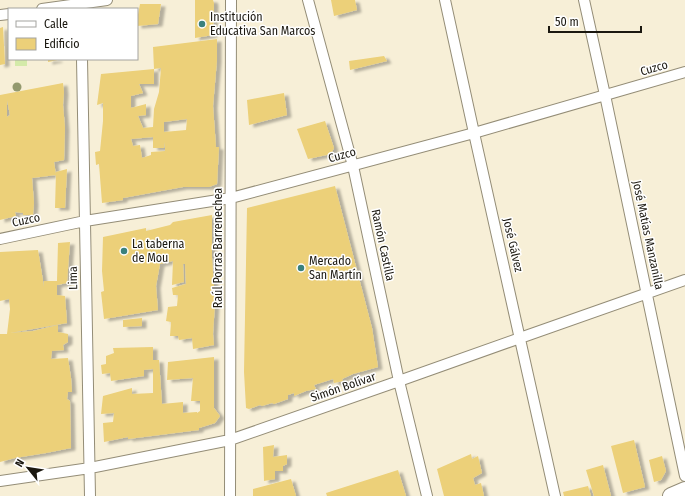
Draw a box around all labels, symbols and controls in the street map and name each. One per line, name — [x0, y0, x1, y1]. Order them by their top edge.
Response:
legend — [8, 8, 138, 60]
scale bar — [549, 8, 641, 34]
place label: Institución Educativa San Marcos — [210, 10, 315, 38]
text: 50 m — [555, 15, 579, 29]
text: Calle — [44, 17, 68, 31]
marker: Institución Educativa San Marcos — [197, 19, 207, 29]
text: Edificio — [44, 37, 80, 51]
street label: Cuzco — [639, 57, 669, 79]
street label: Cuzco — [327, 145, 357, 165]
street label: José Matías Manzanilla — [630, 179, 666, 291]
street label: Raúl Porras Barrenechea — [211, 188, 225, 308]
street label: Ramón Castilla — [369, 208, 397, 282]
street label: Cuzco — [11, 210, 41, 230]
street label: José Gálvez — [500, 217, 526, 274]
place label: La taberna de Mou — [132, 237, 184, 265]
marker: La taberna de Mou — [119, 246, 129, 256]
place label: Mercado San Martín — [309, 254, 362, 282]
marker: Mercado San Martín — [296, 263, 306, 273]
street label: Lima — [66, 266, 80, 290]
street label: Simón Bolívar — [309, 369, 378, 405]
north arrow — [8, 448, 48, 488]
text: N — [12, 457, 27, 469]

